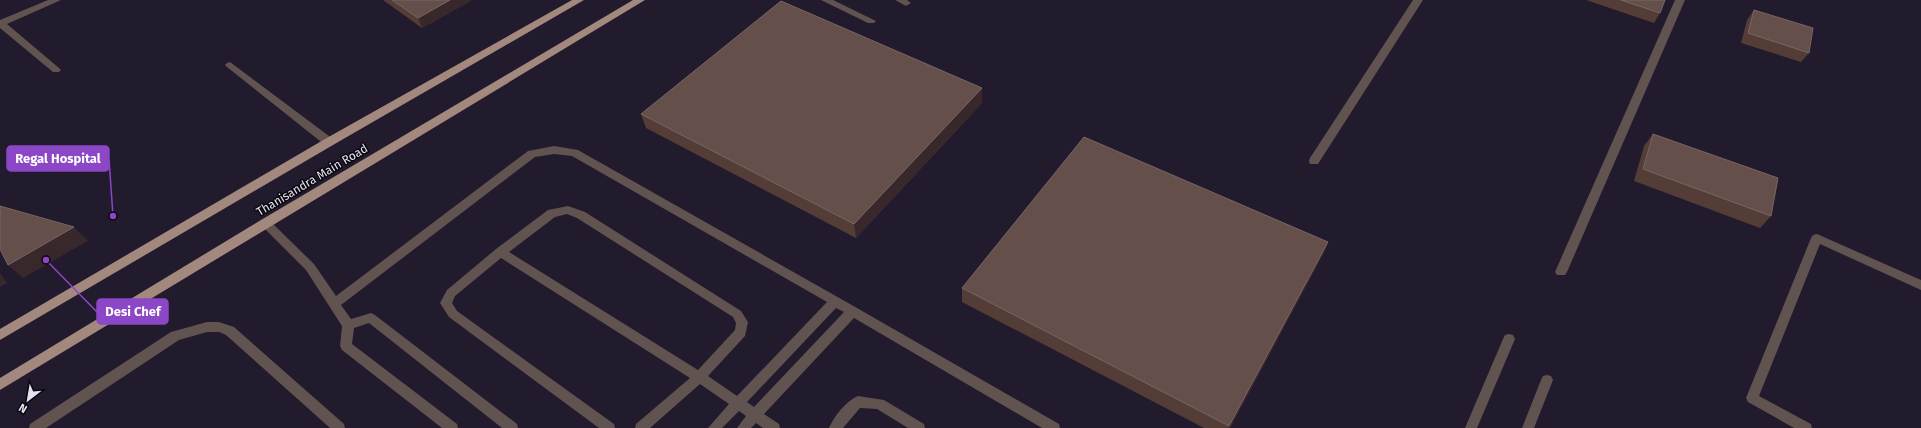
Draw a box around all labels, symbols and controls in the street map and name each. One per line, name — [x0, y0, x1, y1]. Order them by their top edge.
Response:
street label: Thanisandra Main Road — [254, 141, 370, 219]
callout: Regal Hospital — [7, 146, 109, 171]
text: Regal Hospital — [15, 151, 101, 166]
callout: Desi Chef — [97, 299, 168, 324]
text: Desi Chef — [105, 304, 162, 319]
north arrow — [8, 380, 48, 420]
text: N — [17, 401, 30, 416]

